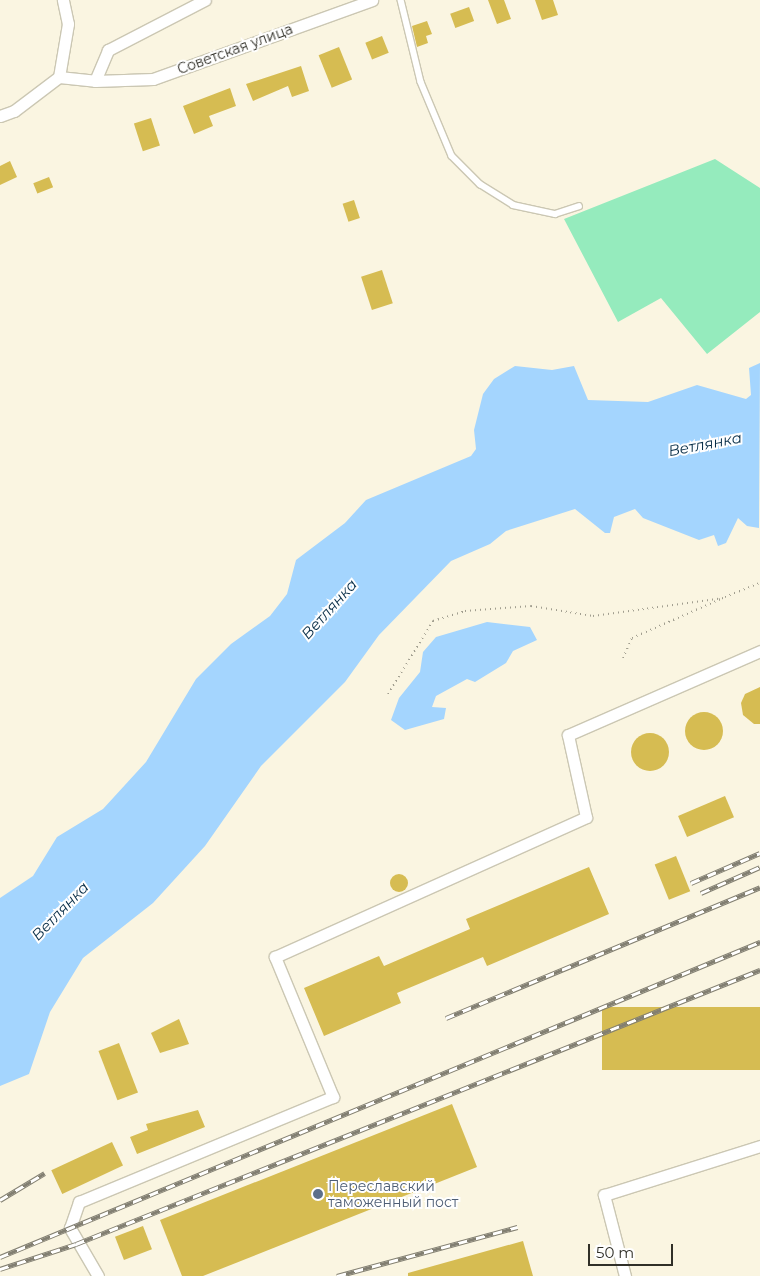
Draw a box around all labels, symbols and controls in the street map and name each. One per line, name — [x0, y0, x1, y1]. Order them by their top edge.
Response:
street label: Советская улица — [175, 20, 295, 78]
water label: Ветлянка — [667, 428, 743, 460]
water label: Ветлянка — [297, 575, 361, 643]
water label: Ветлянка — [28, 878, 92, 944]
place label: Переславский таможенный пост — [328, 1178, 458, 1210]
marker: Переславский таможенный пост — [312, 1188, 324, 1200]
scale bar — [590, 1234, 675, 1266]
text: 50 m — [596, 1243, 634, 1262]

